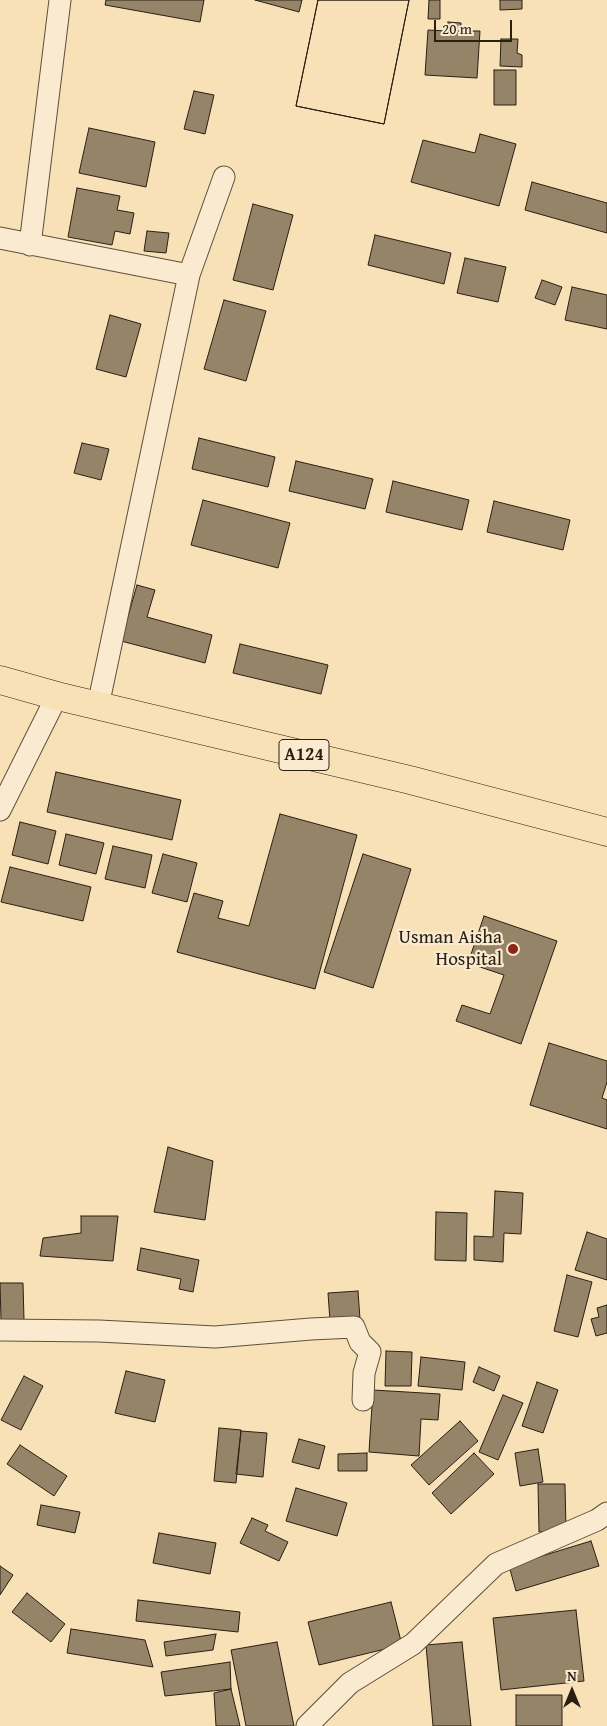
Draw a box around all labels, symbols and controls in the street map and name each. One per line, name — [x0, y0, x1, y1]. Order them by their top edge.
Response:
scale bar — [437, 10, 514, 42]
text: 20 m — [442, 18, 472, 39]
road number: A124 — [279, 740, 329, 770]
place label: Usman Aisha Hospital — [399, 927, 502, 971]
marker: Usman Aisha Hospital — [506, 942, 520, 956]
north arrow — [547, 1666, 597, 1716]
text: N — [567, 1666, 577, 1686]

